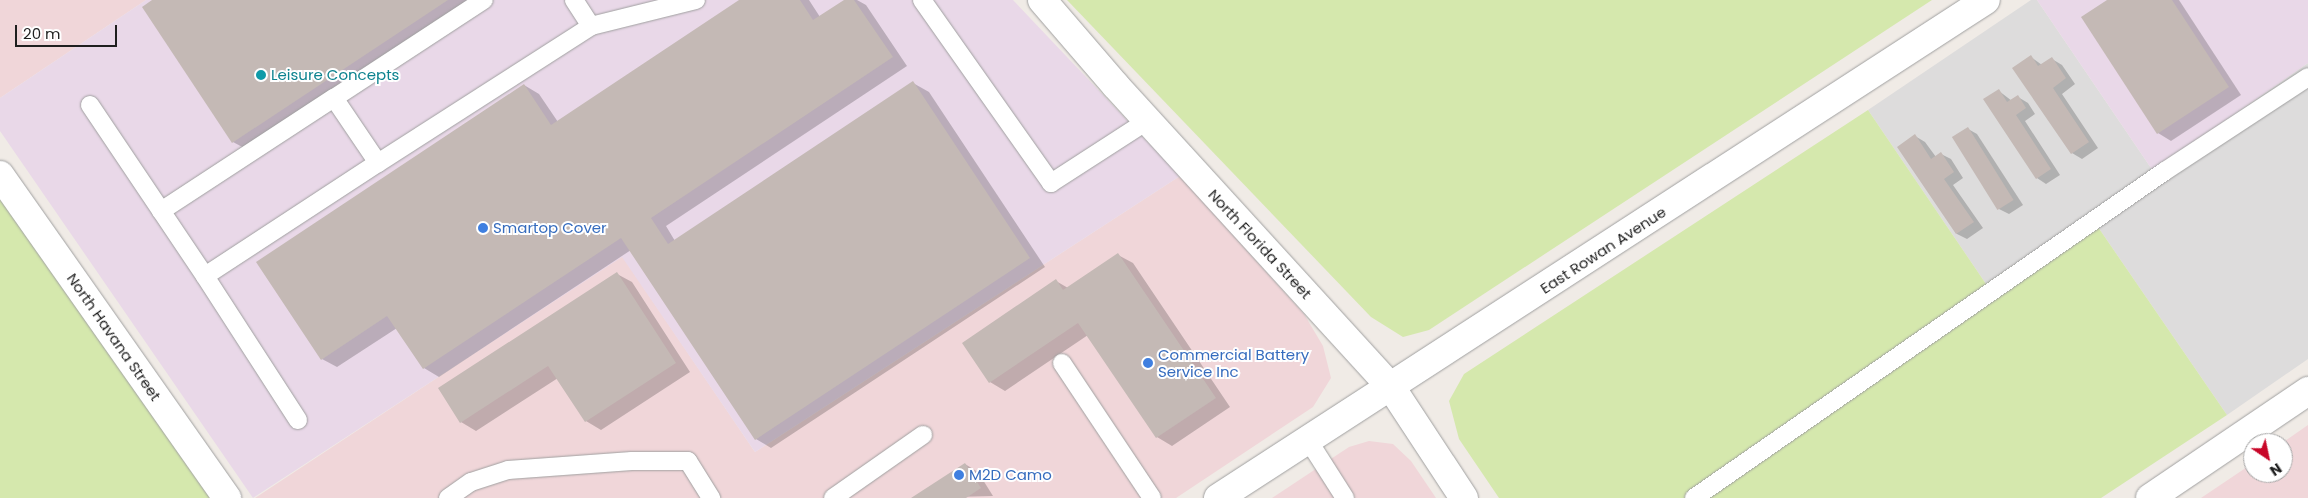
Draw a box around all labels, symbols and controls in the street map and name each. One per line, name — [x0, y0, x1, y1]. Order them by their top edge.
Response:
scale bar — [18, 15, 120, 47]
text: 20 m — [23, 23, 61, 44]
place label: Leisure Concepts — [271, 66, 399, 84]
marker: Leisure Concepts — [255, 69, 267, 81]
street label: North Florida Street — [1205, 186, 1315, 302]
street label: East Rowan Avenue — [1537, 203, 1669, 297]
place label: Smartop Cover — [493, 219, 607, 237]
marker: Smartop Cover — [477, 222, 489, 234]
street label: North Havana Street — [63, 270, 165, 404]
place label: Commercial Battery Service Inc — [1158, 345, 1309, 380]
marker: Commercial Battery Service Inc — [1142, 357, 1154, 369]
north arrow — [2243, 433, 2293, 483]
text: N — [2266, 458, 2286, 481]
place label: M2D Camo — [969, 466, 1052, 484]
marker: M2D Camo — [953, 469, 965, 481]

